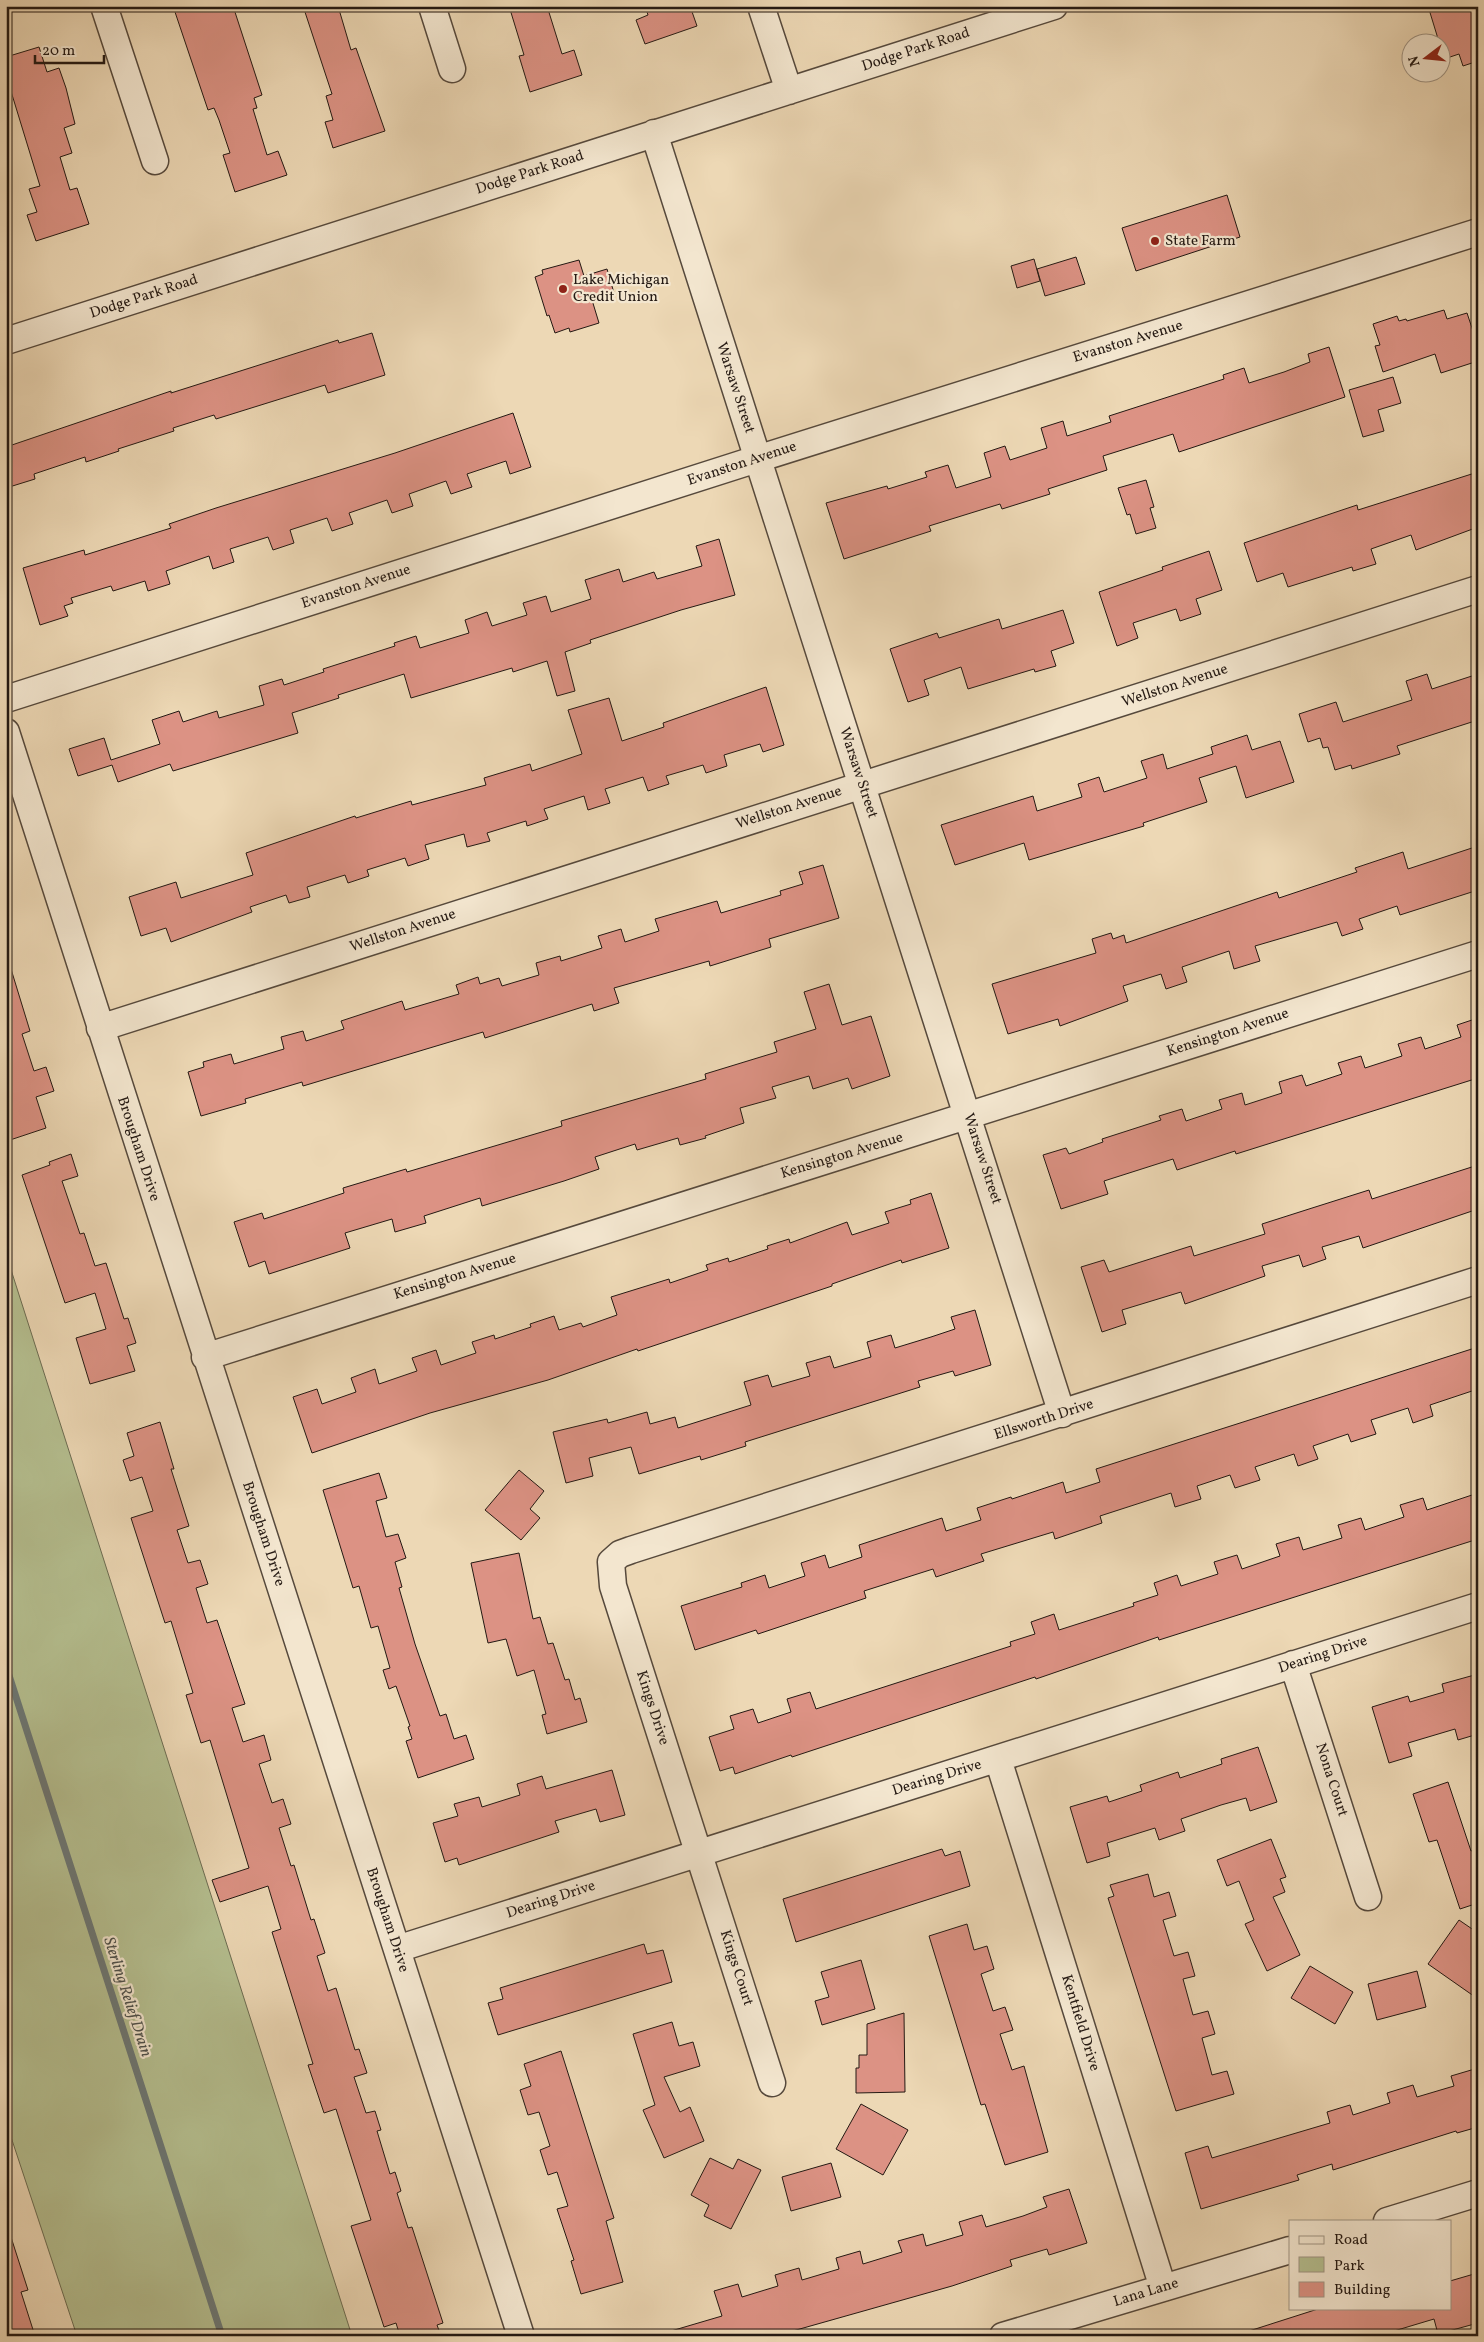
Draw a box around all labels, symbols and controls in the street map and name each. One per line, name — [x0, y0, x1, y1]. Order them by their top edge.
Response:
street label: Dodge Park Road — [859, 23, 973, 77]
scale bar — [35, 32, 104, 64]
north arrow — [1402, 32, 1452, 82]
text: 20 m — [42, 41, 75, 62]
text: N — [1404, 54, 1425, 69]
street label: Dodge Park Road — [473, 146, 587, 200]
place label: State Farm — [1165, 231, 1236, 252]
marker: State Farm — [1149, 235, 1161, 247]
street label: Dodge Park Road — [87, 270, 201, 324]
place label: Lake Michigan Credit Union — [573, 270, 669, 308]
marker: Lake Michigan Credit Union — [557, 283, 569, 295]
street label: Evanston Avenue — [1070, 315, 1186, 369]
street label: Warsaw Street — [710, 340, 760, 436]
street label: Evanston Avenue — [685, 436, 799, 492]
street label: Evanston Avenue — [299, 559, 413, 615]
street label: Wellston Avenue — [1119, 659, 1231, 713]
street label: Warsaw Street — [833, 725, 883, 821]
street label: Wellston Avenue — [733, 781, 845, 835]
street label: Wellston Avenue — [347, 904, 459, 958]
street label: Kensington Avenue — [1164, 1003, 1292, 1063]
street label: Brougham Drive — [111, 1094, 165, 1204]
street label: Warsaw Street — [957, 1111, 1007, 1207]
street label: Kensington Avenue — [778, 1127, 906, 1185]
street label: Kensington Avenue — [391, 1248, 519, 1306]
street label: Ellsworth Drive — [991, 1394, 1097, 1446]
street label: Brougham Drive — [236, 1479, 290, 1589]
street label: Dearing Drive — [1276, 1631, 1370, 1679]
street label: Kings Drive — [630, 1668, 674, 1748]
street label: Nona Court — [1309, 1740, 1353, 1820]
street label: Dearing Drive — [890, 1754, 984, 1802]
street label: Brougham Drive — [360, 1865, 414, 1975]
street label: Dearing Drive — [504, 1876, 598, 1924]
street label: Kings Court — [714, 1927, 758, 2009]
water label: Sterling Relief Drain — [97, 1934, 157, 2060]
street label: Kentfield Drive — [1055, 1972, 1105, 2074]
legend — [1289, 2220, 1452, 2310]
text: Road — [1334, 2230, 1368, 2251]
text: Park — [1334, 2256, 1365, 2277]
street label: Lana Lane — [1111, 2273, 1181, 2313]
text: Building — [1334, 2280, 1391, 2301]

